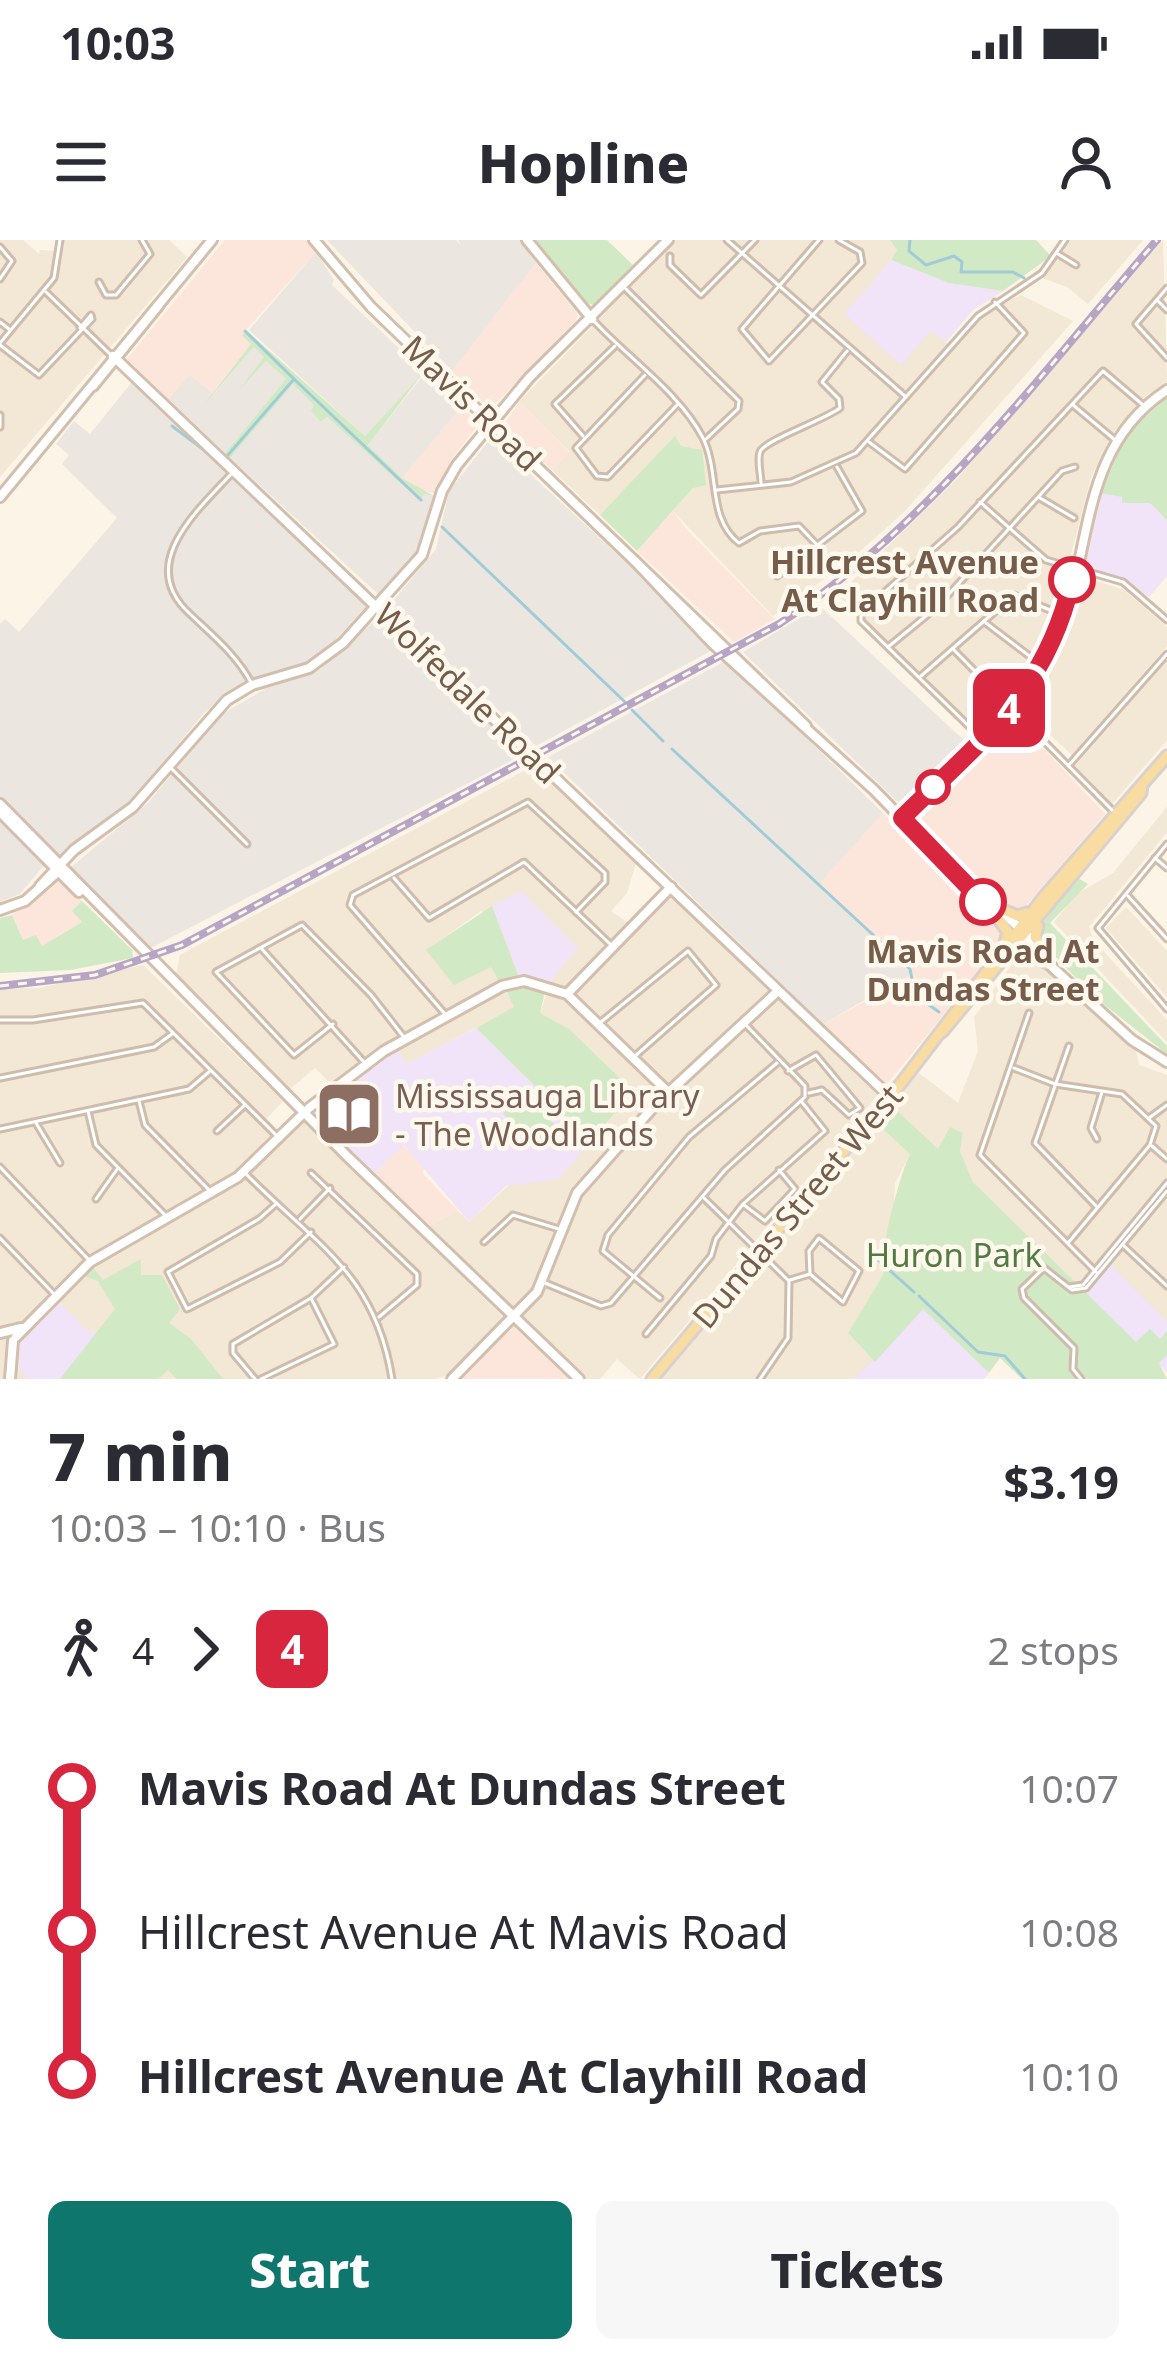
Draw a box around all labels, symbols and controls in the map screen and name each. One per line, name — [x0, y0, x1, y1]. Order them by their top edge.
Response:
text: 10:03 — [60, 12, 176, 73]
text: Hopline — [478, 125, 689, 199]
icon: menu — [48, 129, 114, 195]
icon: person — [1053, 129, 1119, 195]
street label: Mavis Road — [393, 325, 551, 481]
place label: Hillcrest Avenue At Clayhill Road — [770, 539, 1039, 622]
marker: Hillcrest Avenue At Clayhill Road — [1050, 558, 1094, 602]
street label: Wolfedale Road — [365, 593, 571, 793]
line badge: 4 — [970, 669, 1048, 747]
text: 4 — [997, 679, 1021, 736]
unlabelled marker — [917, 771, 949, 803]
marker: Mavis Road At Dundas Street — [961, 880, 1005, 924]
place label: Mavis Road At Dundas Street — [866, 928, 1100, 1011]
place label: Mississauga Library - The Woodlands — [395, 1073, 700, 1156]
street label: Dundas Street West — [682, 1075, 912, 1337]
library icon: Mississauga Library - The Woodlands — [314, 1079, 384, 1149]
park label: Huron Park — [866, 1232, 1043, 1277]
text: 7 min — [48, 1410, 232, 1500]
text: $3.19 — [1003, 1451, 1119, 1512]
text: 10:03 – 10:10 · Bus — [48, 1500, 386, 1553]
icon: walk — [48, 1616, 114, 1682]
icon: forward — [172, 1616, 238, 1682]
text: 4 — [280, 1620, 304, 1677]
text: 4 — [132, 1623, 154, 1676]
text: 2 stops — [988, 1623, 1119, 1676]
text: Mavis Road At Dundas Street — [138, 1757, 786, 1818]
text: 10:07 — [1019, 1761, 1119, 1814]
text: Hillcrest Avenue At Mavis Road — [138, 1901, 789, 1962]
text: 10:08 — [1019, 1905, 1119, 1958]
text: Hillcrest Avenue At Clayhill Road — [138, 2045, 868, 2106]
text: 10:10 — [1019, 2049, 1119, 2102]
button: Start — [48, 2201, 572, 2339]
button: Tickets — [596, 2201, 1119, 2339]

